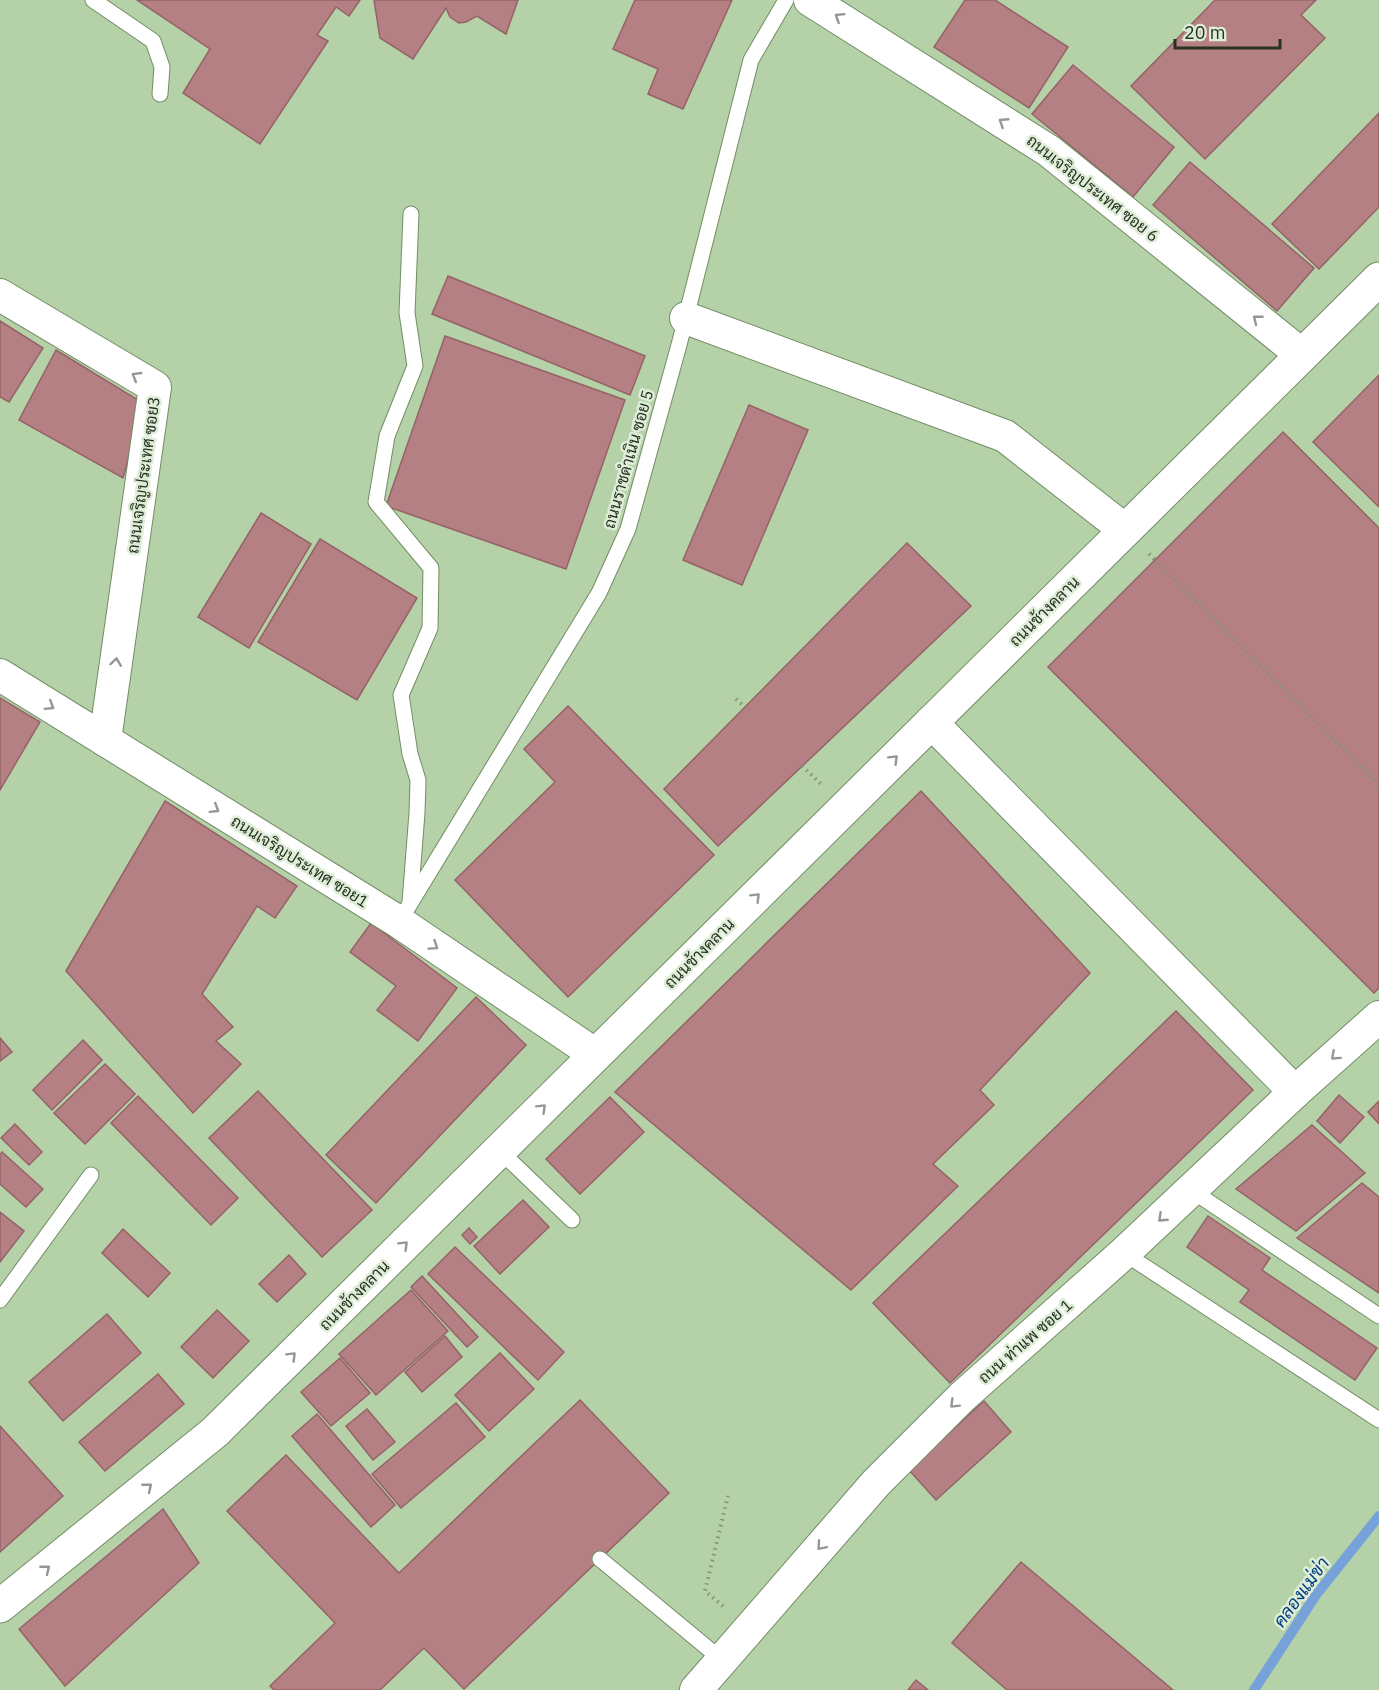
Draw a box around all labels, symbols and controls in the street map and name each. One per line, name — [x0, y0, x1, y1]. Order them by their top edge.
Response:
scale bar — [1175, 12, 1280, 50]
one-way arrow — [835, 13, 846, 24]
text: 20 m — [1184, 21, 1226, 44]
one-way arrow — [999, 118, 1010, 129]
street label: ถนนเจริญประเทศ ซอย 6 — [1023, 130, 1163, 246]
one-way arrow — [1252, 315, 1263, 326]
one-way arrow — [132, 371, 142, 383]
street label: ถนนราชดำเนิน ซอย 5 — [599, 388, 657, 530]
street label: ถนนเจริญประเทศ ซอย3 — [122, 395, 164, 555]
street label: ถนนช้างคลาน — [1005, 572, 1083, 650]
one-way arrow — [110, 657, 122, 666]
one-way arrow — [44, 699, 54, 711]
one-way arrow — [886, 756, 897, 767]
one-way arrow — [209, 801, 220, 812]
street label: ถนนเจริญประเทศ ซอย1 — [228, 811, 372, 911]
one-way arrow — [748, 893, 759, 904]
street label: ถนนช้างคลาน — [660, 914, 738, 992]
one-way arrow — [427, 939, 438, 950]
one-way arrow — [1331, 1049, 1342, 1060]
one-way arrow — [535, 1104, 546, 1115]
one-way arrow — [1158, 1211, 1169, 1222]
one-way arrow — [397, 1241, 407, 1252]
street label: ถนนช้างคลาน — [315, 1256, 393, 1334]
street label: ถนน ท่าแพ ซอย 1 — [974, 1295, 1076, 1387]
one-way arrow — [285, 1352, 296, 1363]
one-way arrow — [951, 1397, 962, 1408]
one-way arrow — [141, 1483, 152, 1494]
one-way arrow — [817, 1539, 828, 1550]
water label: คลองแม่ข่า — [1268, 1552, 1334, 1631]
one-way arrow — [39, 1565, 50, 1576]

